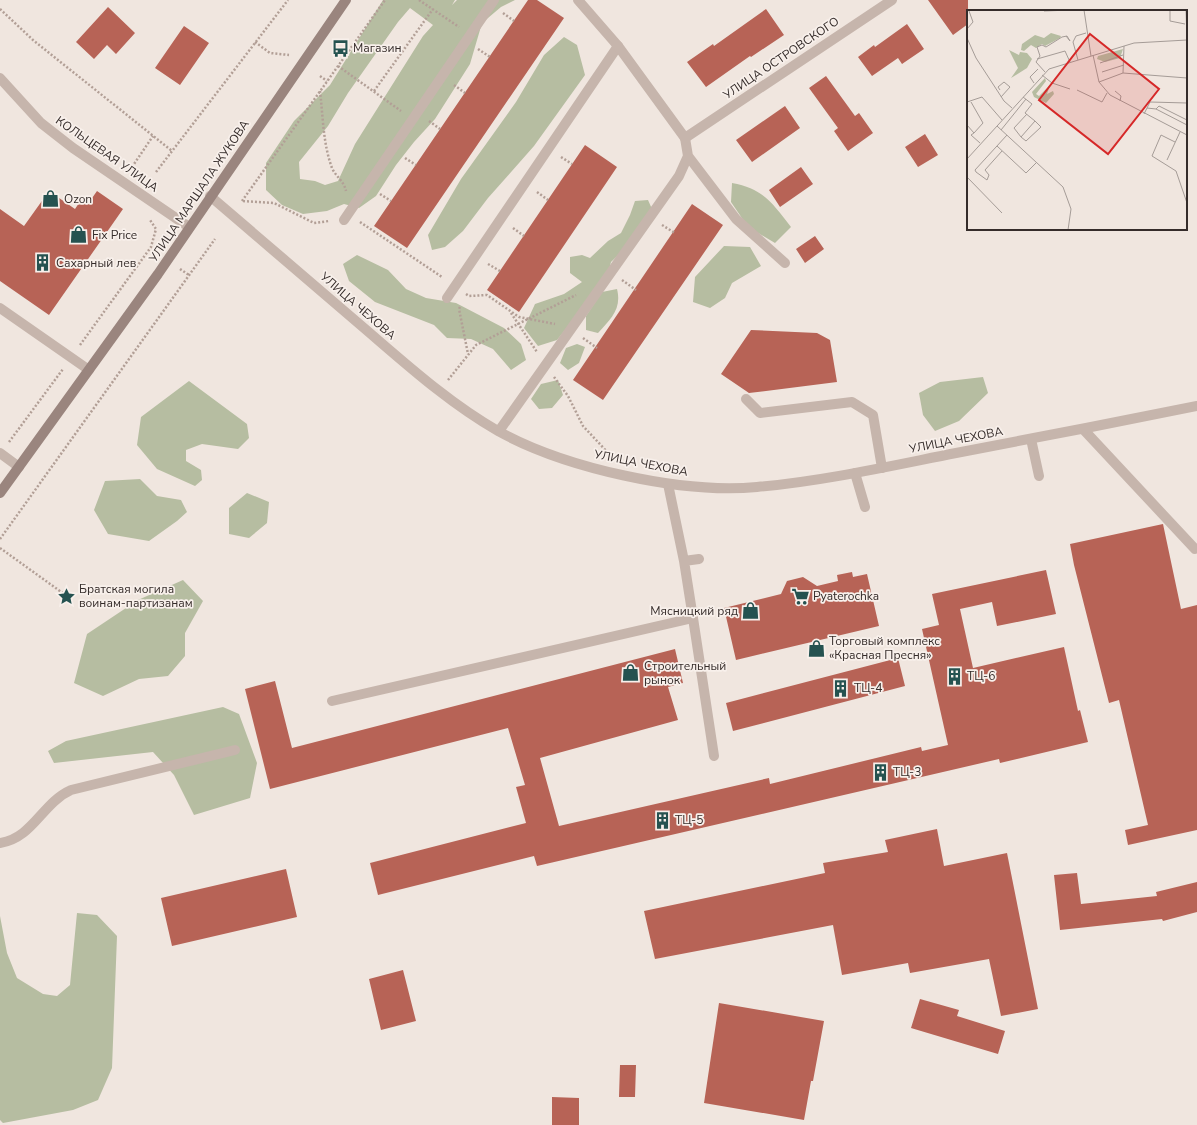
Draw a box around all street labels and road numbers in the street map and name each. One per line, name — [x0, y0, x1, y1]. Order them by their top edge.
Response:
street label: УЛИЦА ОСТРОВСКОГО — [719, 13, 842, 103]
street label: КОЛЬЦЕВАЯ УЛИЦА — [53, 113, 162, 196]
street label: УЛИЦА МАРШАЛА ЖУКОВА — [145, 117, 253, 266]
street label: УЛИЦА ЧЕХОВА — [316, 268, 399, 343]
street label: УЛИЦА ЧЕХОВА — [907, 423, 1005, 457]
street label: УЛИЦА ЧЕХОВА — [592, 446, 690, 480]

